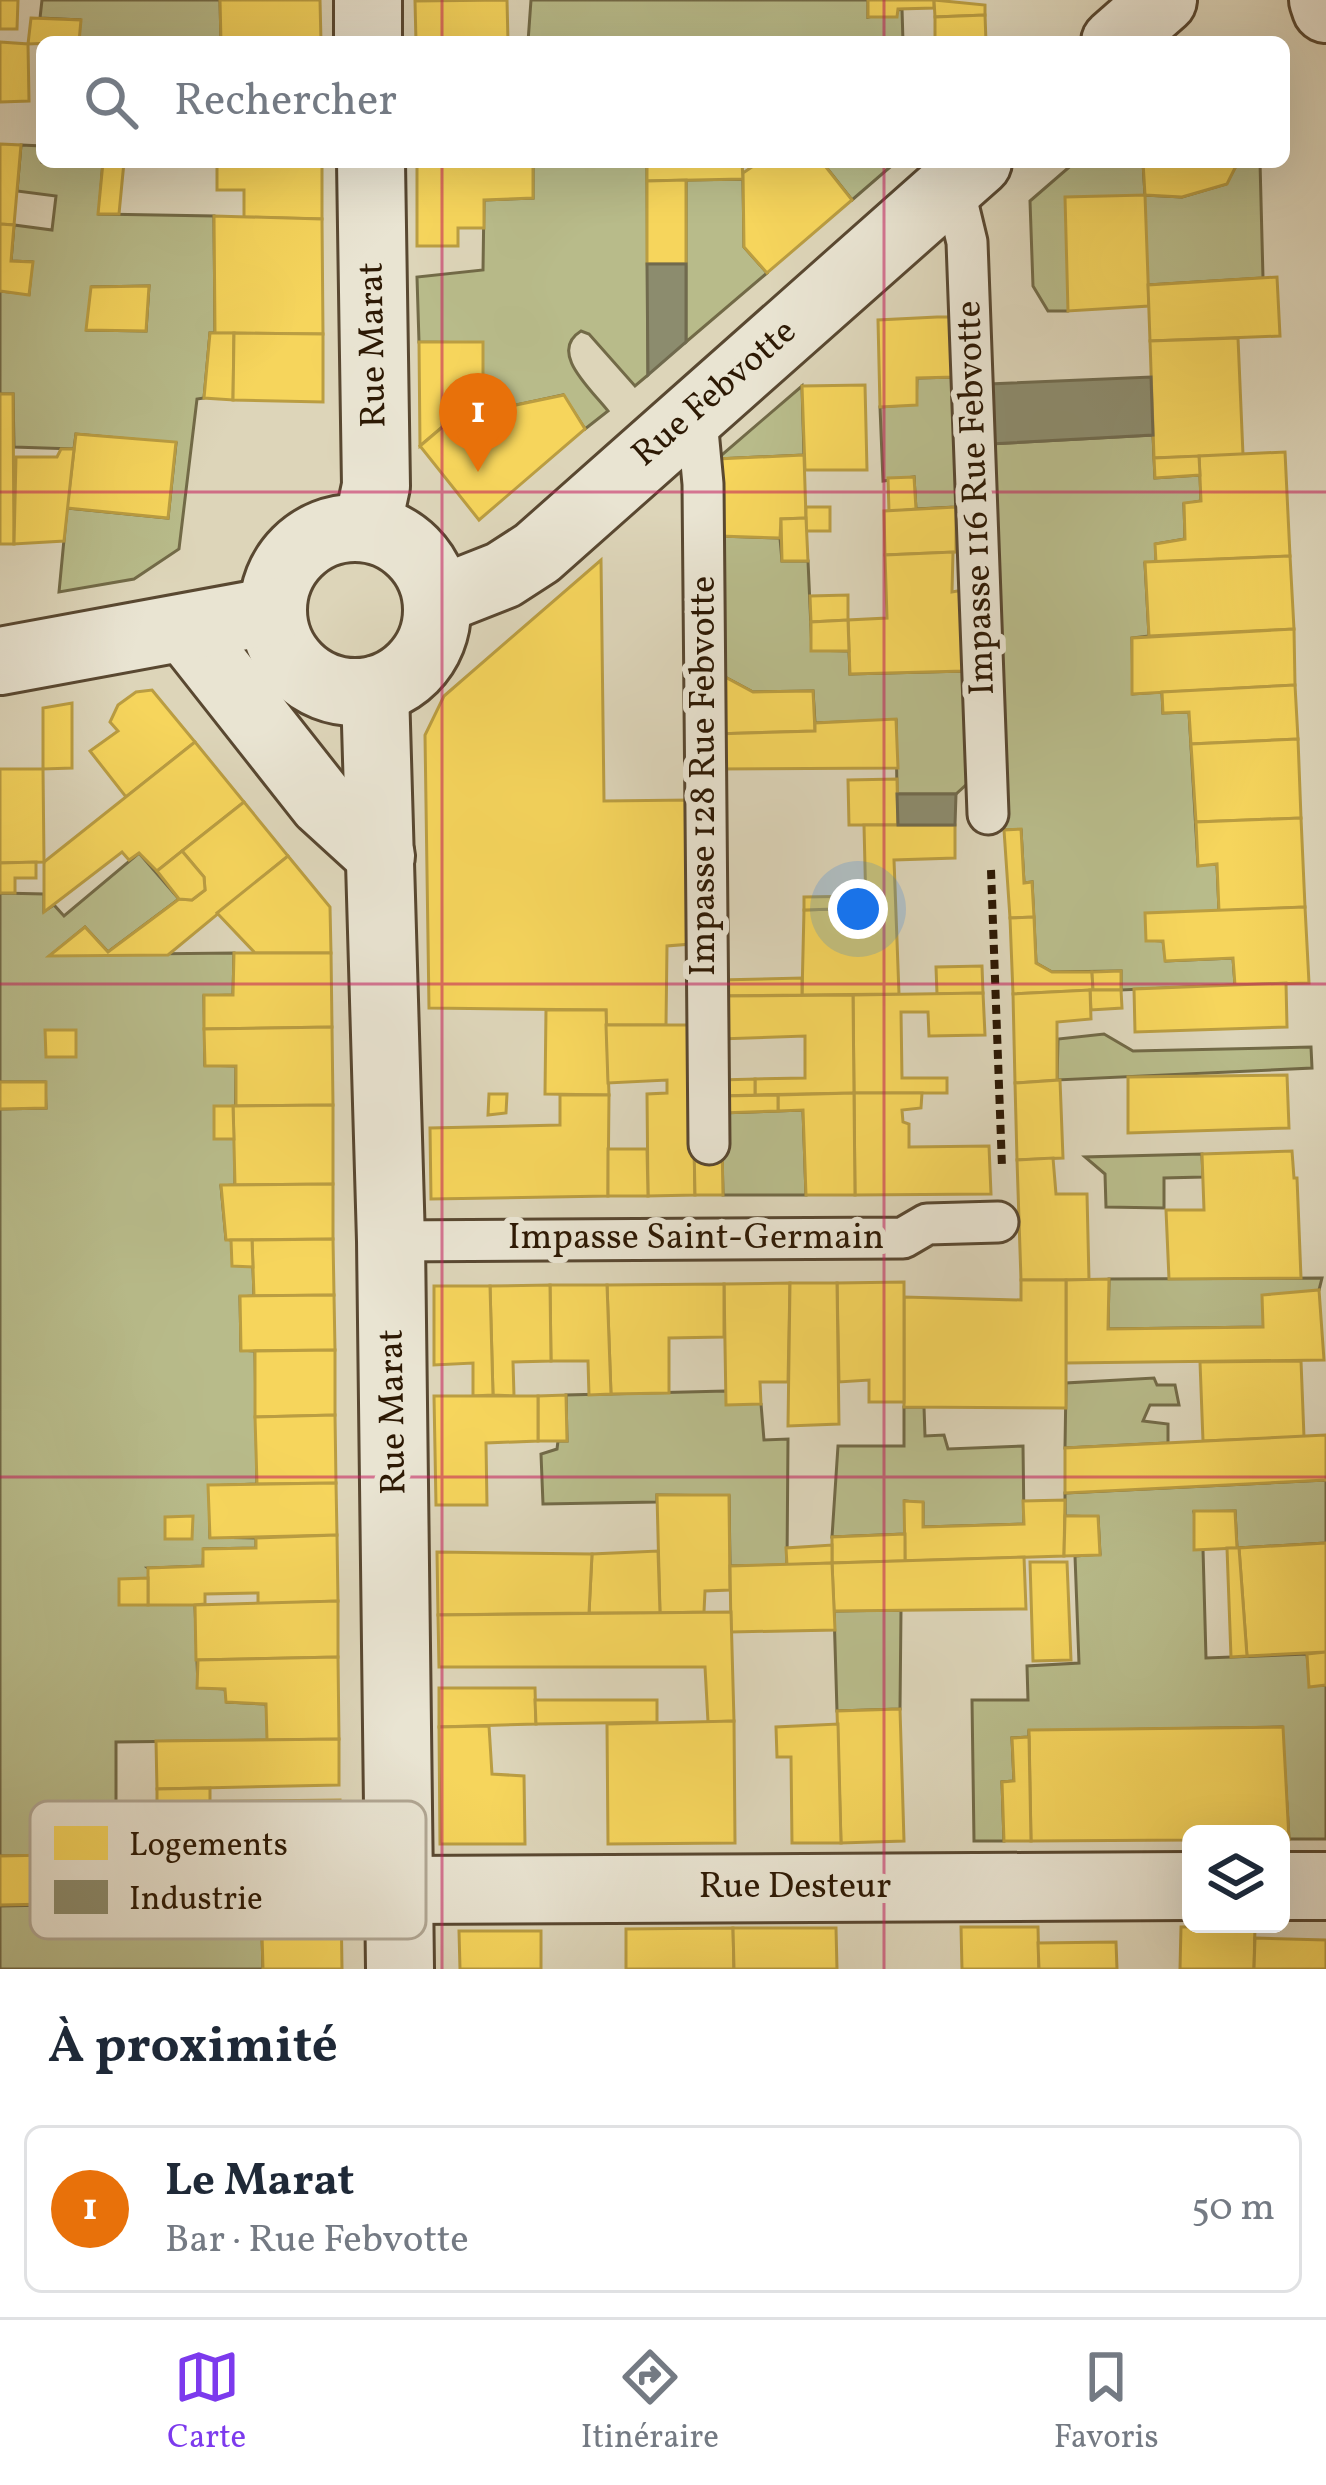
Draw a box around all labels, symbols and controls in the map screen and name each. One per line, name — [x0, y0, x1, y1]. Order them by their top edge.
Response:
search box — [36, 36, 1290, 168]
icon: search — [78, 69, 144, 135]
text: Rechercher — [174, 71, 397, 134]
street label: Rue Marat — [348, 262, 400, 428]
street label: Impasse 116 Rue Febvotte — [945, 300, 1009, 696]
street label: Rue Febvotte — [622, 308, 808, 480]
pin: 1 — [439, 373, 517, 472]
street label: Impasse 128 Rue Febvotte — [680, 576, 730, 976]
your location — [828, 879, 888, 939]
street label: Impasse Saint-Germain — [508, 1214, 884, 1264]
street label: Rue Marat — [368, 1329, 420, 1495]
legend — [30, 1801, 426, 1939]
text: Logements — [129, 1824, 288, 1870]
map controls — [1182, 1825, 1290, 1933]
button: layers — [1182, 1825, 1290, 1933]
street label: Rue Desteur — [699, 1863, 891, 1913]
text: Industrie — [129, 1878, 263, 1924]
text: À proximité — [48, 2012, 338, 2083]
text: Le Marat — [165, 2151, 354, 2214]
text: 1 — [82, 2182, 98, 2236]
text: 50 m — [1191, 2182, 1275, 2236]
text: Bar · Rue Febvotte — [165, 2214, 469, 2268]
tab: Carte — [167, 2344, 246, 2462]
tab: Itinéraire — [581, 2344, 719, 2462]
tab: Favoris — [1054, 2344, 1159, 2462]

